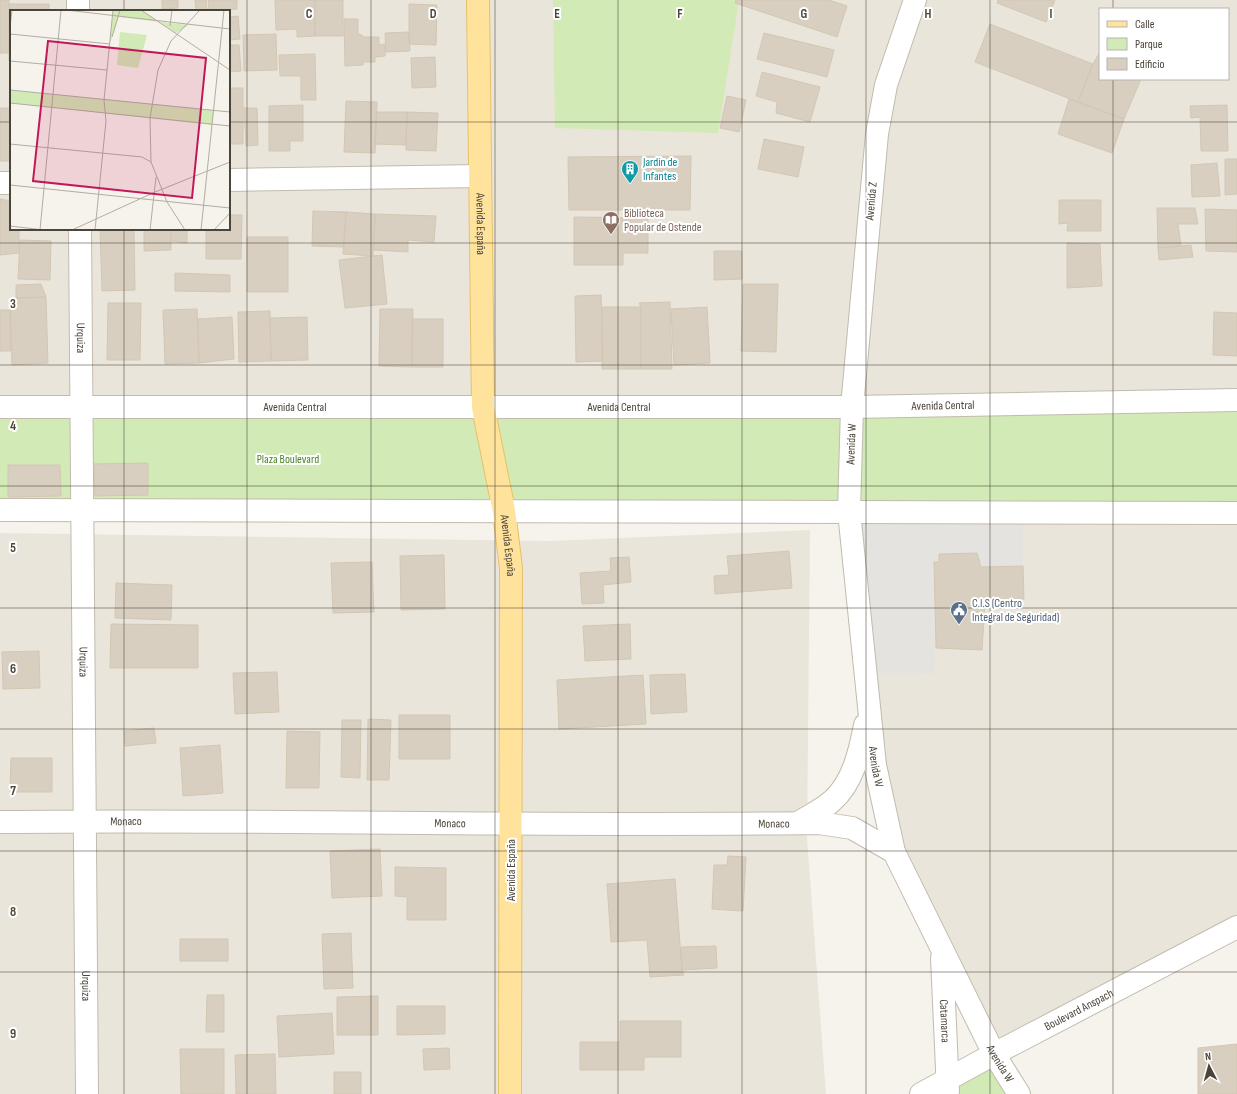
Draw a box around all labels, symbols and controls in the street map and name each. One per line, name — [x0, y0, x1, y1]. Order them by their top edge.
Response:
text: C — [306, 6, 313, 22]
text: D — [430, 6, 437, 22]
text: E — [554, 6, 560, 22]
text: F — [677, 6, 683, 22]
text: G — [801, 6, 808, 22]
text: H — [925, 6, 932, 22]
text: I — [1050, 6, 1053, 22]
legend — [1099, 8, 1229, 80]
inset map — [10, 10, 230, 230]
text: Calle — [1135, 17, 1155, 32]
text: Parque — [1135, 37, 1163, 52]
text: Edificio — [1135, 57, 1164, 72]
place label: Jardín de Infantes — [642, 155, 678, 184]
building icon: Jardín de Infantes — [620, 159, 640, 184]
street label: Avenida Z — [862, 181, 881, 222]
street label: Avenida España — [472, 192, 488, 255]
place label: Biblioteca Popular de Ostende — [624, 206, 702, 235]
library icon: Biblioteca Popular de Ostende — [601, 210, 621, 235]
text: 3 — [10, 296, 16, 312]
street label: Urquiza — [73, 323, 88, 354]
street label: Avenida Central — [910, 398, 975, 414]
street label: Avenida Central — [263, 400, 326, 415]
street label: Avenida Central — [587, 400, 650, 415]
text: 4 — [10, 418, 16, 434]
street label: Avenida W — [843, 423, 860, 466]
park label: Plaza Boulevard — [257, 452, 319, 467]
street label: Avenida España — [496, 513, 518, 577]
text: 5 — [10, 540, 16, 556]
place label: C.I.S (Centro Integral de Seguridad) — [972, 596, 1059, 625]
public building icon: C.I.S (Centro Integral de Seguridad) — [949, 600, 969, 625]
street label: Urquiza — [75, 647, 91, 678]
text: 6 — [10, 661, 16, 677]
street label: Avenida W — [865, 745, 887, 789]
text: 7 — [10, 783, 16, 799]
street label: Monaco — [110, 814, 142, 829]
street label: Monaco — [434, 816, 466, 831]
street label: Monaco — [758, 816, 790, 832]
street label: Avenida España — [504, 839, 519, 902]
text: 8 — [10, 904, 16, 920]
street label: Urquiza — [78, 971, 93, 1002]
street label: Boulevard Anspach — [1042, 986, 1116, 1034]
street label: Catamarca — [936, 999, 953, 1043]
text: 9 — [10, 1026, 16, 1042]
street label: Avenida W — [982, 1042, 1017, 1086]
north arrow — [1189, 1046, 1229, 1086]
text: N — [1204, 1050, 1212, 1063]

